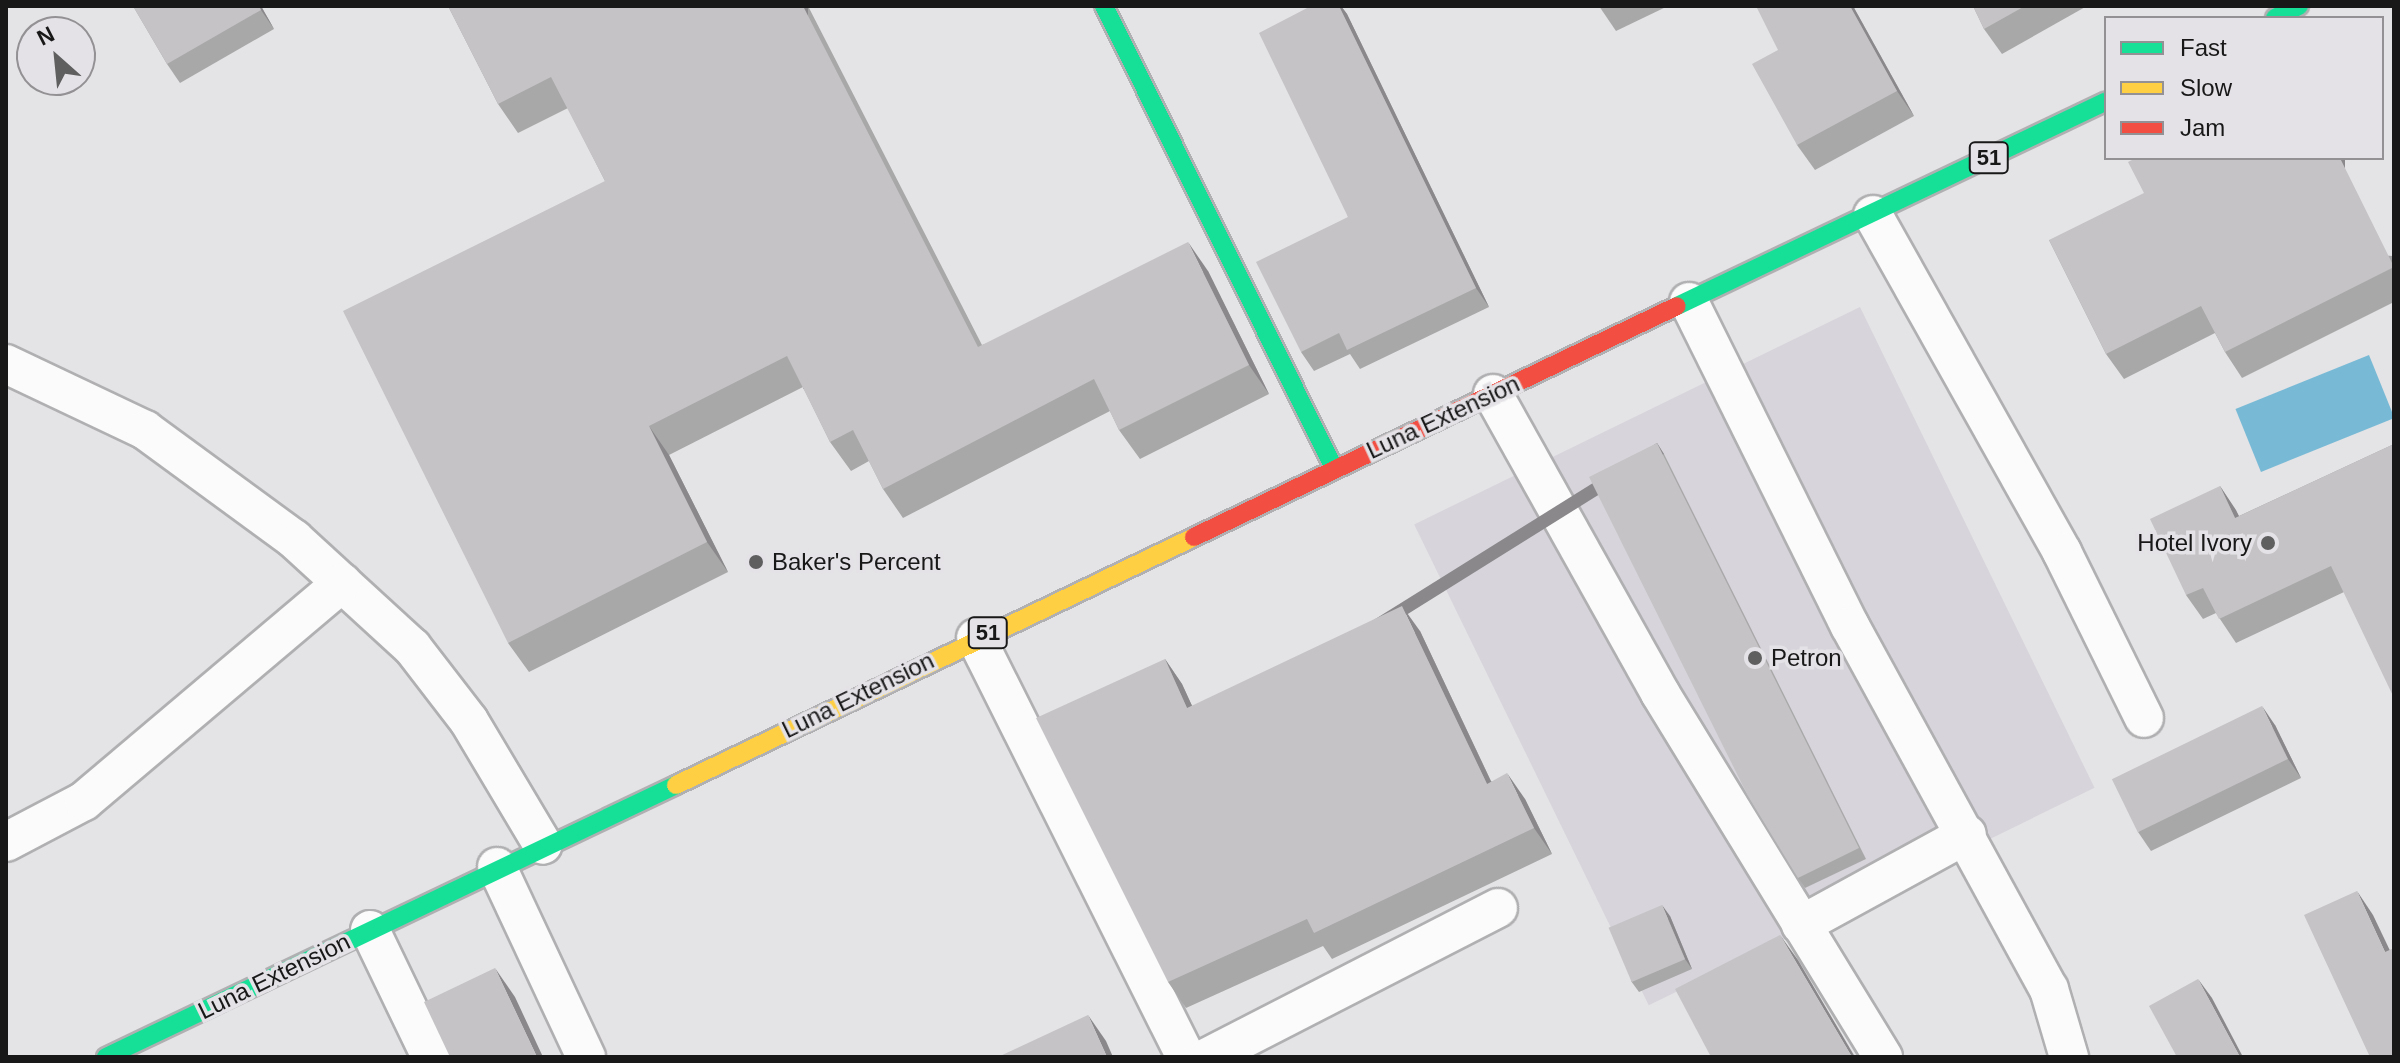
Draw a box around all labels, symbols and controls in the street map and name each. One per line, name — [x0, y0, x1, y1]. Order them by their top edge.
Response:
north arrow — [16, 16, 96, 96]
legend — [2104, 16, 2384, 160]
text: N — [33, 21, 59, 51]
text: Fast — [2180, 34, 2227, 61]
text: Slow — [2180, 74, 2232, 101]
text: Jam — [2180, 114, 2225, 141]
road number: 51 — [1967, 140, 2011, 176]
street label: Luna Extension — [1362, 369, 1524, 465]
place label: Hotel Ivory — [2137, 529, 2252, 557]
marker: Hotel Ivory — [2259, 534, 2277, 552]
place label: Baker's Percent — [772, 548, 941, 576]
marker: Baker's Percent — [747, 553, 765, 571]
road number: 51 — [966, 615, 1010, 651]
place label: Petron — [1771, 644, 1842, 672]
street label: Luna Extension — [777, 646, 939, 744]
marker: Petron — [1746, 649, 1764, 667]
street label: Luna Extension — [193, 927, 355, 1025]

